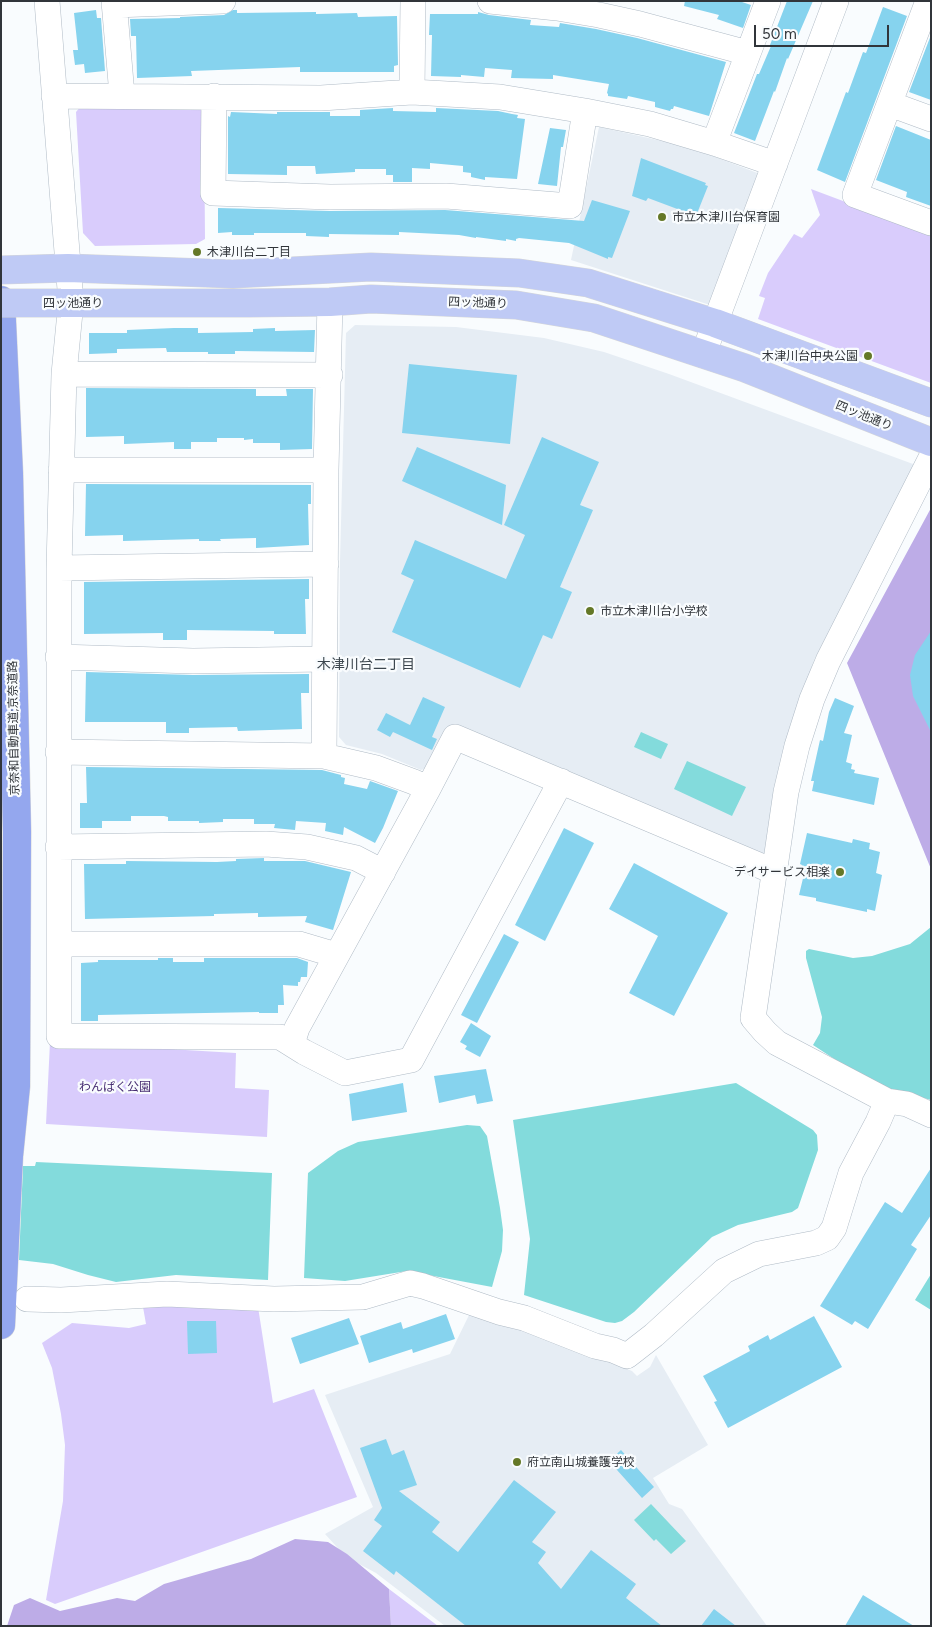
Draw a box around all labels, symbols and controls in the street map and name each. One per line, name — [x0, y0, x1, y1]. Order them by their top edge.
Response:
scale bar — [757, 15, 892, 47]
text: 50 m — [762, 25, 797, 43]
place label: 市立木津川台保育園 — [672, 210, 780, 224]
marker: 市立木津川台保育園 — [656, 211, 668, 223]
place label: 木津川台二丁目 — [207, 245, 291, 259]
marker: 木津川台二丁目 — [191, 246, 203, 258]
street label: 四ッ池通り — [448, 295, 508, 311]
street label: 四ッ池通り — [43, 296, 103, 310]
place label: 木津川台中央公園 — [762, 349, 858, 363]
marker: 木津川台中央公園 — [862, 350, 874, 362]
street label: 四ッ池通り — [833, 398, 895, 434]
place label: 市立木津川台小学校 — [600, 604, 708, 618]
marker: 市立木津川台小学校 — [584, 605, 596, 617]
district label: 木津川台二丁目 — [317, 657, 415, 673]
street label: 京奈和自動車道;京奈道路 — [6, 660, 22, 796]
place label: デイサービス相楽 — [734, 865, 830, 879]
marker: デイサービス相楽 — [834, 866, 846, 878]
park label: わんぱく公園 — [79, 1080, 151, 1094]
place label: 府立南山城養護学校 — [527, 1455, 635, 1469]
marker: 府立南山城養護学校 — [511, 1456, 523, 1468]

